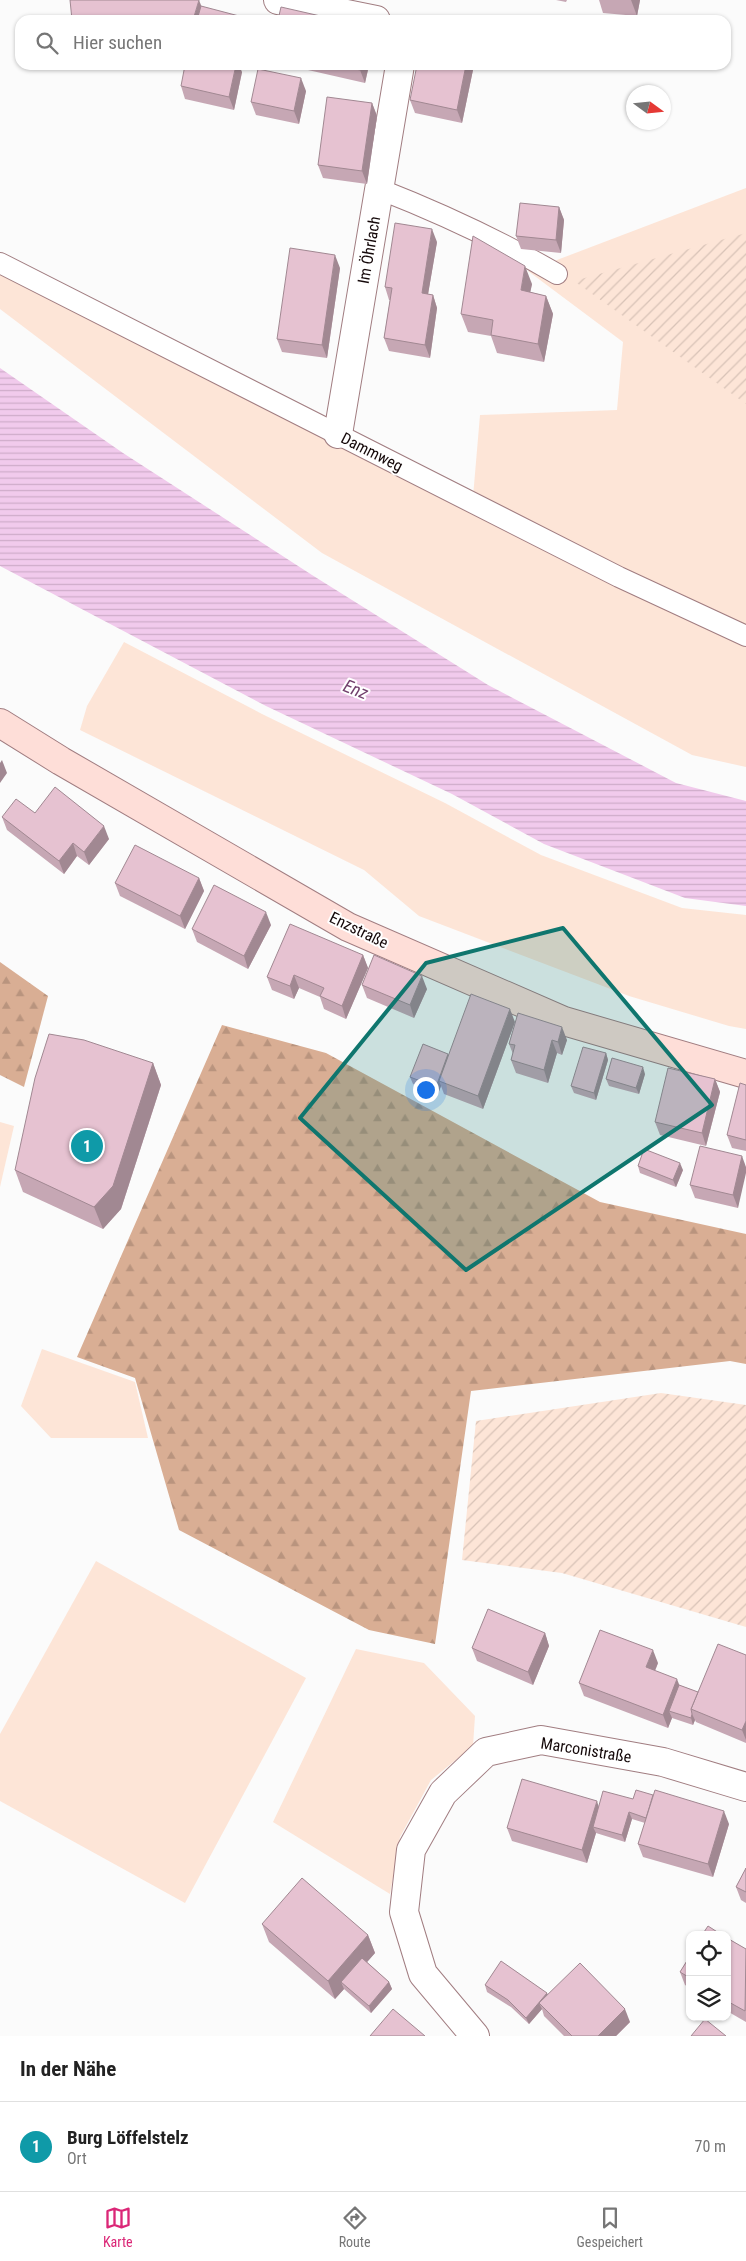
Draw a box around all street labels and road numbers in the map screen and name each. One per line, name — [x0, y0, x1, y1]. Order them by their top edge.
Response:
street label: Im Öhrlach — [354, 215, 384, 285]
street label: Dammweg — [338, 428, 406, 476]
street label: Enzstraße — [327, 908, 391, 952]
street label: Marconistraße — [539, 1733, 633, 1767]

